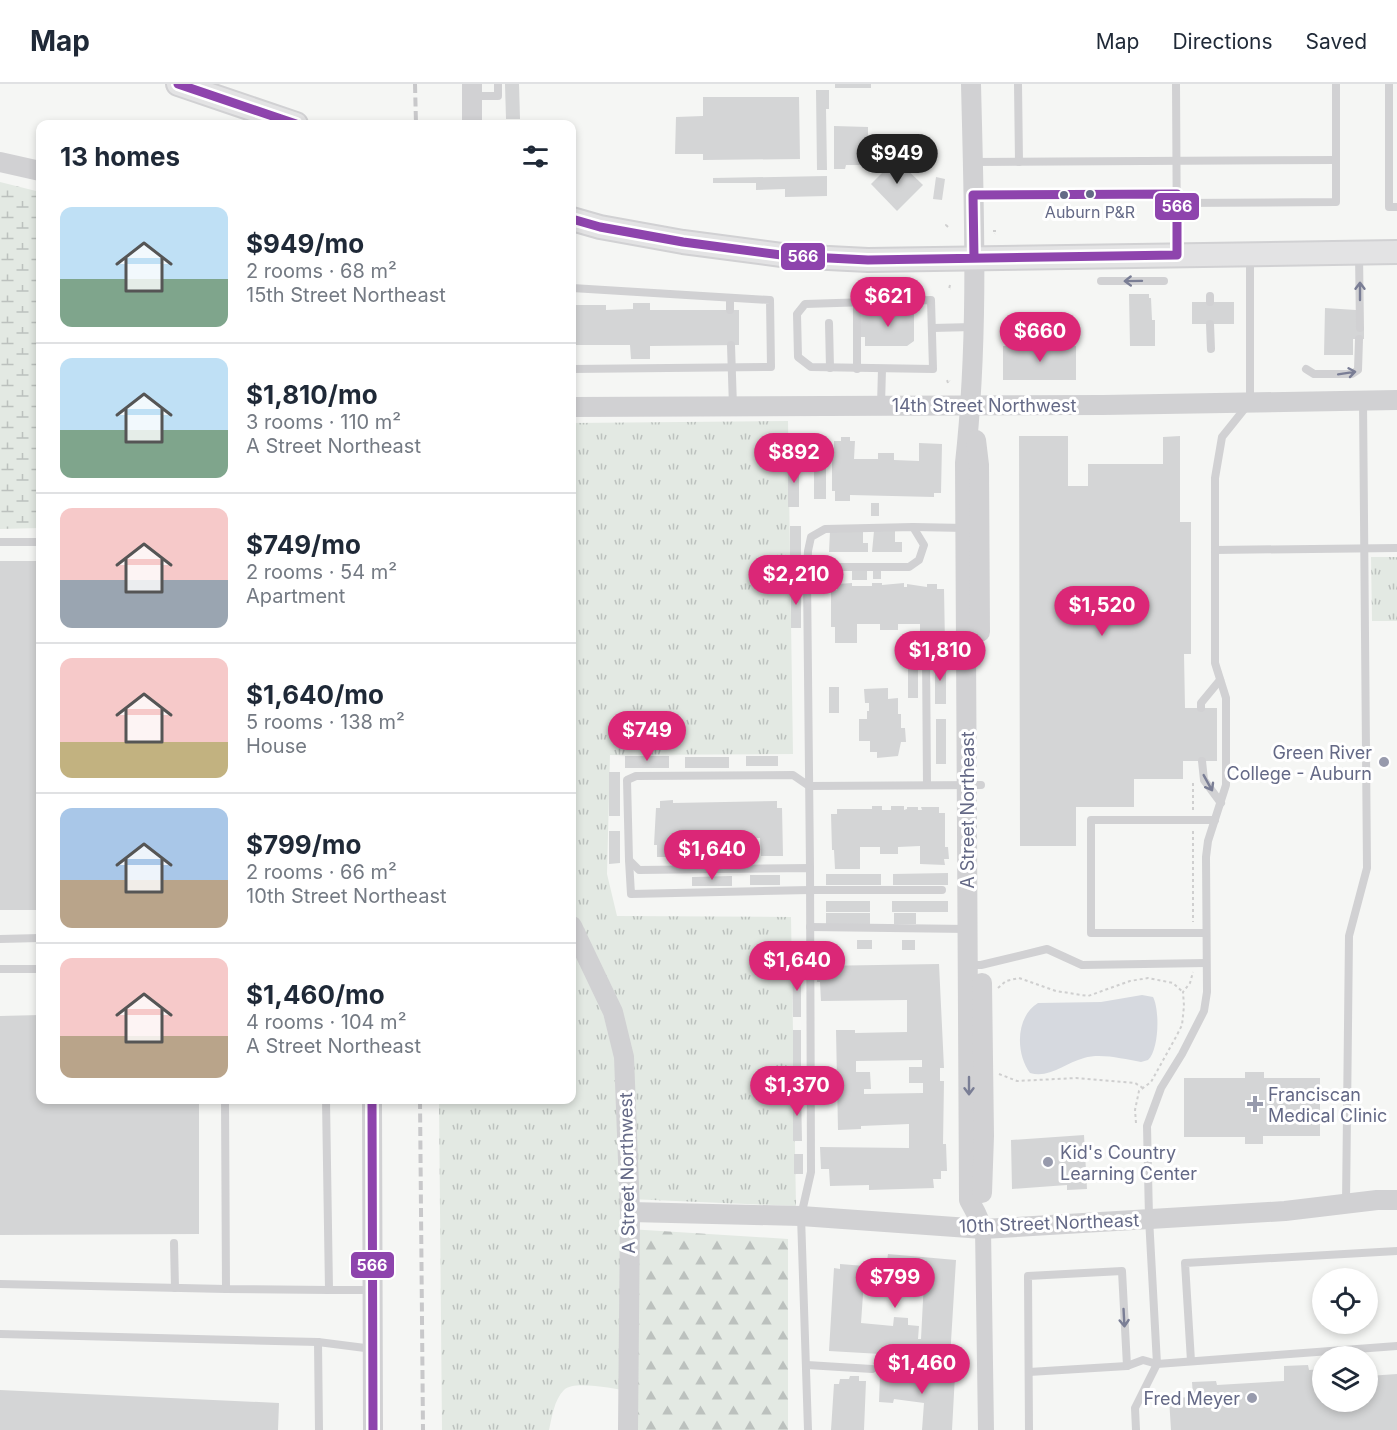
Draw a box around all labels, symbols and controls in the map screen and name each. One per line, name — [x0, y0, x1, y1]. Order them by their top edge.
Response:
text: Map — [30, 24, 90, 58]
text: Map — [1096, 29, 1139, 54]
text: Directions — [1172, 29, 1273, 54]
text: Saved — [1306, 29, 1367, 54]
pin: $949 — [861, 134, 933, 185]
icon: filters — [519, 140, 552, 173]
text: 13 homes — [60, 141, 180, 172]
text: $949 — [871, 141, 923, 165]
marker: Auburn P&R — [1084, 188, 1096, 200]
unlabelled marker — [1058, 189, 1070, 201]
line badge: 566 — [1154, 192, 1200, 221]
text: 566 — [1161, 196, 1193, 216]
place label: Auburn P&R — [1045, 202, 1135, 222]
text: $949/mo — [246, 228, 364, 259]
icon: home — [108, 231, 180, 303]
line badge: 566 — [780, 242, 826, 271]
text: 566 — [787, 246, 819, 266]
text: 2 rooms · 68 m² — [246, 259, 397, 283]
one-way arrow — [1123, 275, 1143, 287]
pin: $621 — [852, 277, 924, 328]
one-way arrow — [1354, 281, 1366, 301]
text: 15th Street Northeast — [246, 283, 446, 307]
text: $621 — [864, 284, 912, 308]
pin: $660 — [1004, 312, 1076, 363]
text: $660 — [1014, 319, 1066, 343]
one-way arrow — [1337, 367, 1356, 378]
text: $1,810/mo — [246, 379, 378, 410]
icon: home — [108, 382, 180, 454]
street label: 14th Street Northwest — [892, 395, 1076, 416]
text: 3 rooms · 110 m² — [246, 410, 401, 434]
pin: $892 — [758, 433, 830, 484]
text: A Street Northeast — [246, 434, 421, 458]
text: $892 — [768, 440, 820, 464]
text: $749/mo — [246, 529, 361, 560]
icon: home — [108, 532, 180, 604]
pin: $2,210 — [747, 555, 845, 606]
text: 2 rooms · 54 m² — [246, 560, 397, 584]
text: $2,210 — [762, 562, 830, 586]
text: Apartment — [246, 584, 345, 608]
pin: $1,520 — [1053, 586, 1151, 637]
text: $1,520 — [1068, 593, 1136, 617]
pin: $1,810 — [891, 631, 989, 682]
text: $1,810 — [909, 638, 971, 662]
text: $1,640/mo — [246, 679, 384, 710]
icon: home — [108, 682, 180, 754]
text: 5 rooms · 138 m² — [246, 710, 405, 734]
pin: $749 — [611, 711, 683, 762]
text: $749 — [622, 718, 672, 742]
street label: A Street Northeast — [957, 731, 978, 889]
text: House — [246, 734, 307, 758]
place label: Green River College - Auburn — [1226, 742, 1372, 784]
marker: Green River College - Auburn — [1377, 755, 1391, 769]
one-way arrow — [1202, 774, 1214, 791]
text: $799/mo — [246, 829, 361, 860]
pin: $1,640 — [663, 830, 761, 881]
icon: home — [108, 832, 180, 904]
text: $1,640 — [678, 837, 746, 861]
text: 2 rooms · 66 m² — [246, 860, 397, 884]
text: 10th Street Northeast — [246, 884, 447, 908]
pin: $1,640 — [748, 941, 846, 992]
text: $1,640 — [763, 948, 831, 972]
text: $1,460/mo — [246, 979, 385, 1010]
icon: home — [108, 982, 180, 1054]
text: 4 rooms · 104 m² — [246, 1010, 406, 1034]
text: A Street Northeast — [246, 1034, 421, 1058]
pin: $1,370 — [748, 1066, 846, 1117]
text: $1,370 — [764, 1073, 830, 1097]
one-way arrow — [963, 1076, 975, 1096]
place label: Franciscan Medical Clinic — [1268, 1084, 1387, 1126]
street label: A Street Northwest — [615, 1092, 639, 1254]
marker: Franciscan Medical Clinic — [1246, 1095, 1264, 1113]
place label: Kid's Country Learning Center — [1060, 1142, 1197, 1184]
marker: Kid's Country Learning Center — [1041, 1155, 1055, 1169]
street label: 10th Street Northeast — [958, 1209, 1140, 1237]
line badge: 566 — [350, 1251, 395, 1279]
text: 566 — [356, 1255, 388, 1275]
pin: $799 — [859, 1258, 931, 1309]
text: $799 — [870, 1265, 920, 1289]
map controls — [1312, 1268, 1378, 1412]
button: locate — [1312, 1268, 1378, 1334]
one-way arrow — [1119, 1308, 1130, 1328]
pin: $1,460 — [873, 1344, 971, 1395]
button: layers — [1312, 1346, 1378, 1412]
text: $1,460 — [888, 1351, 956, 1375]
place label: Fred Meyer — [1143, 1388, 1240, 1409]
marker: Fred Meyer — [1245, 1391, 1259, 1405]

